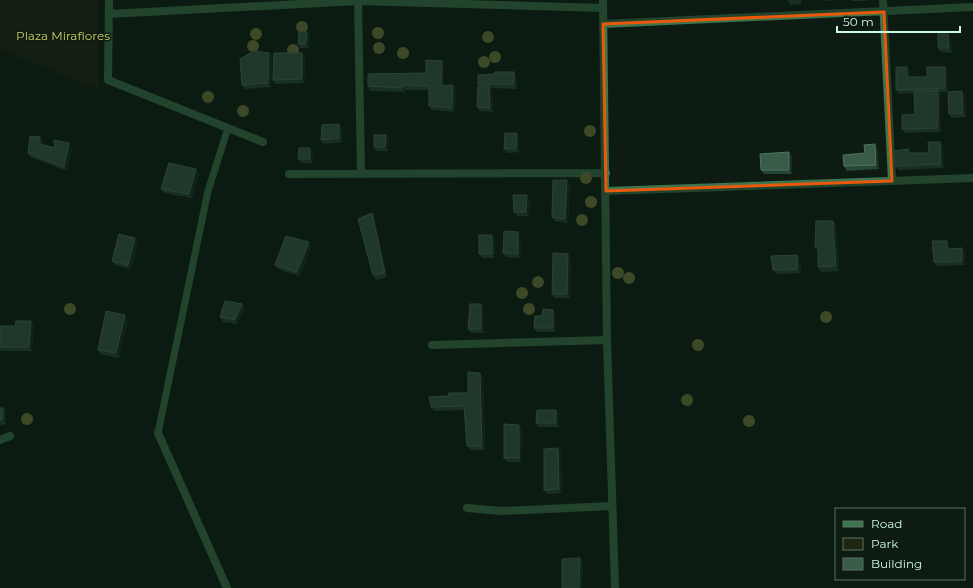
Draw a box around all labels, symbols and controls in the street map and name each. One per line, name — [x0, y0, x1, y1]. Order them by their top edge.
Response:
scale bar — [837, 8, 960, 34]
text: 50 m — [843, 14, 874, 29]
park label: Plaza Miraflores — [16, 28, 110, 43]
legend — [835, 508, 965, 580]
text: Road — [871, 516, 902, 531]
text: Park — [871, 536, 899, 551]
text: Building — [871, 556, 922, 571]

